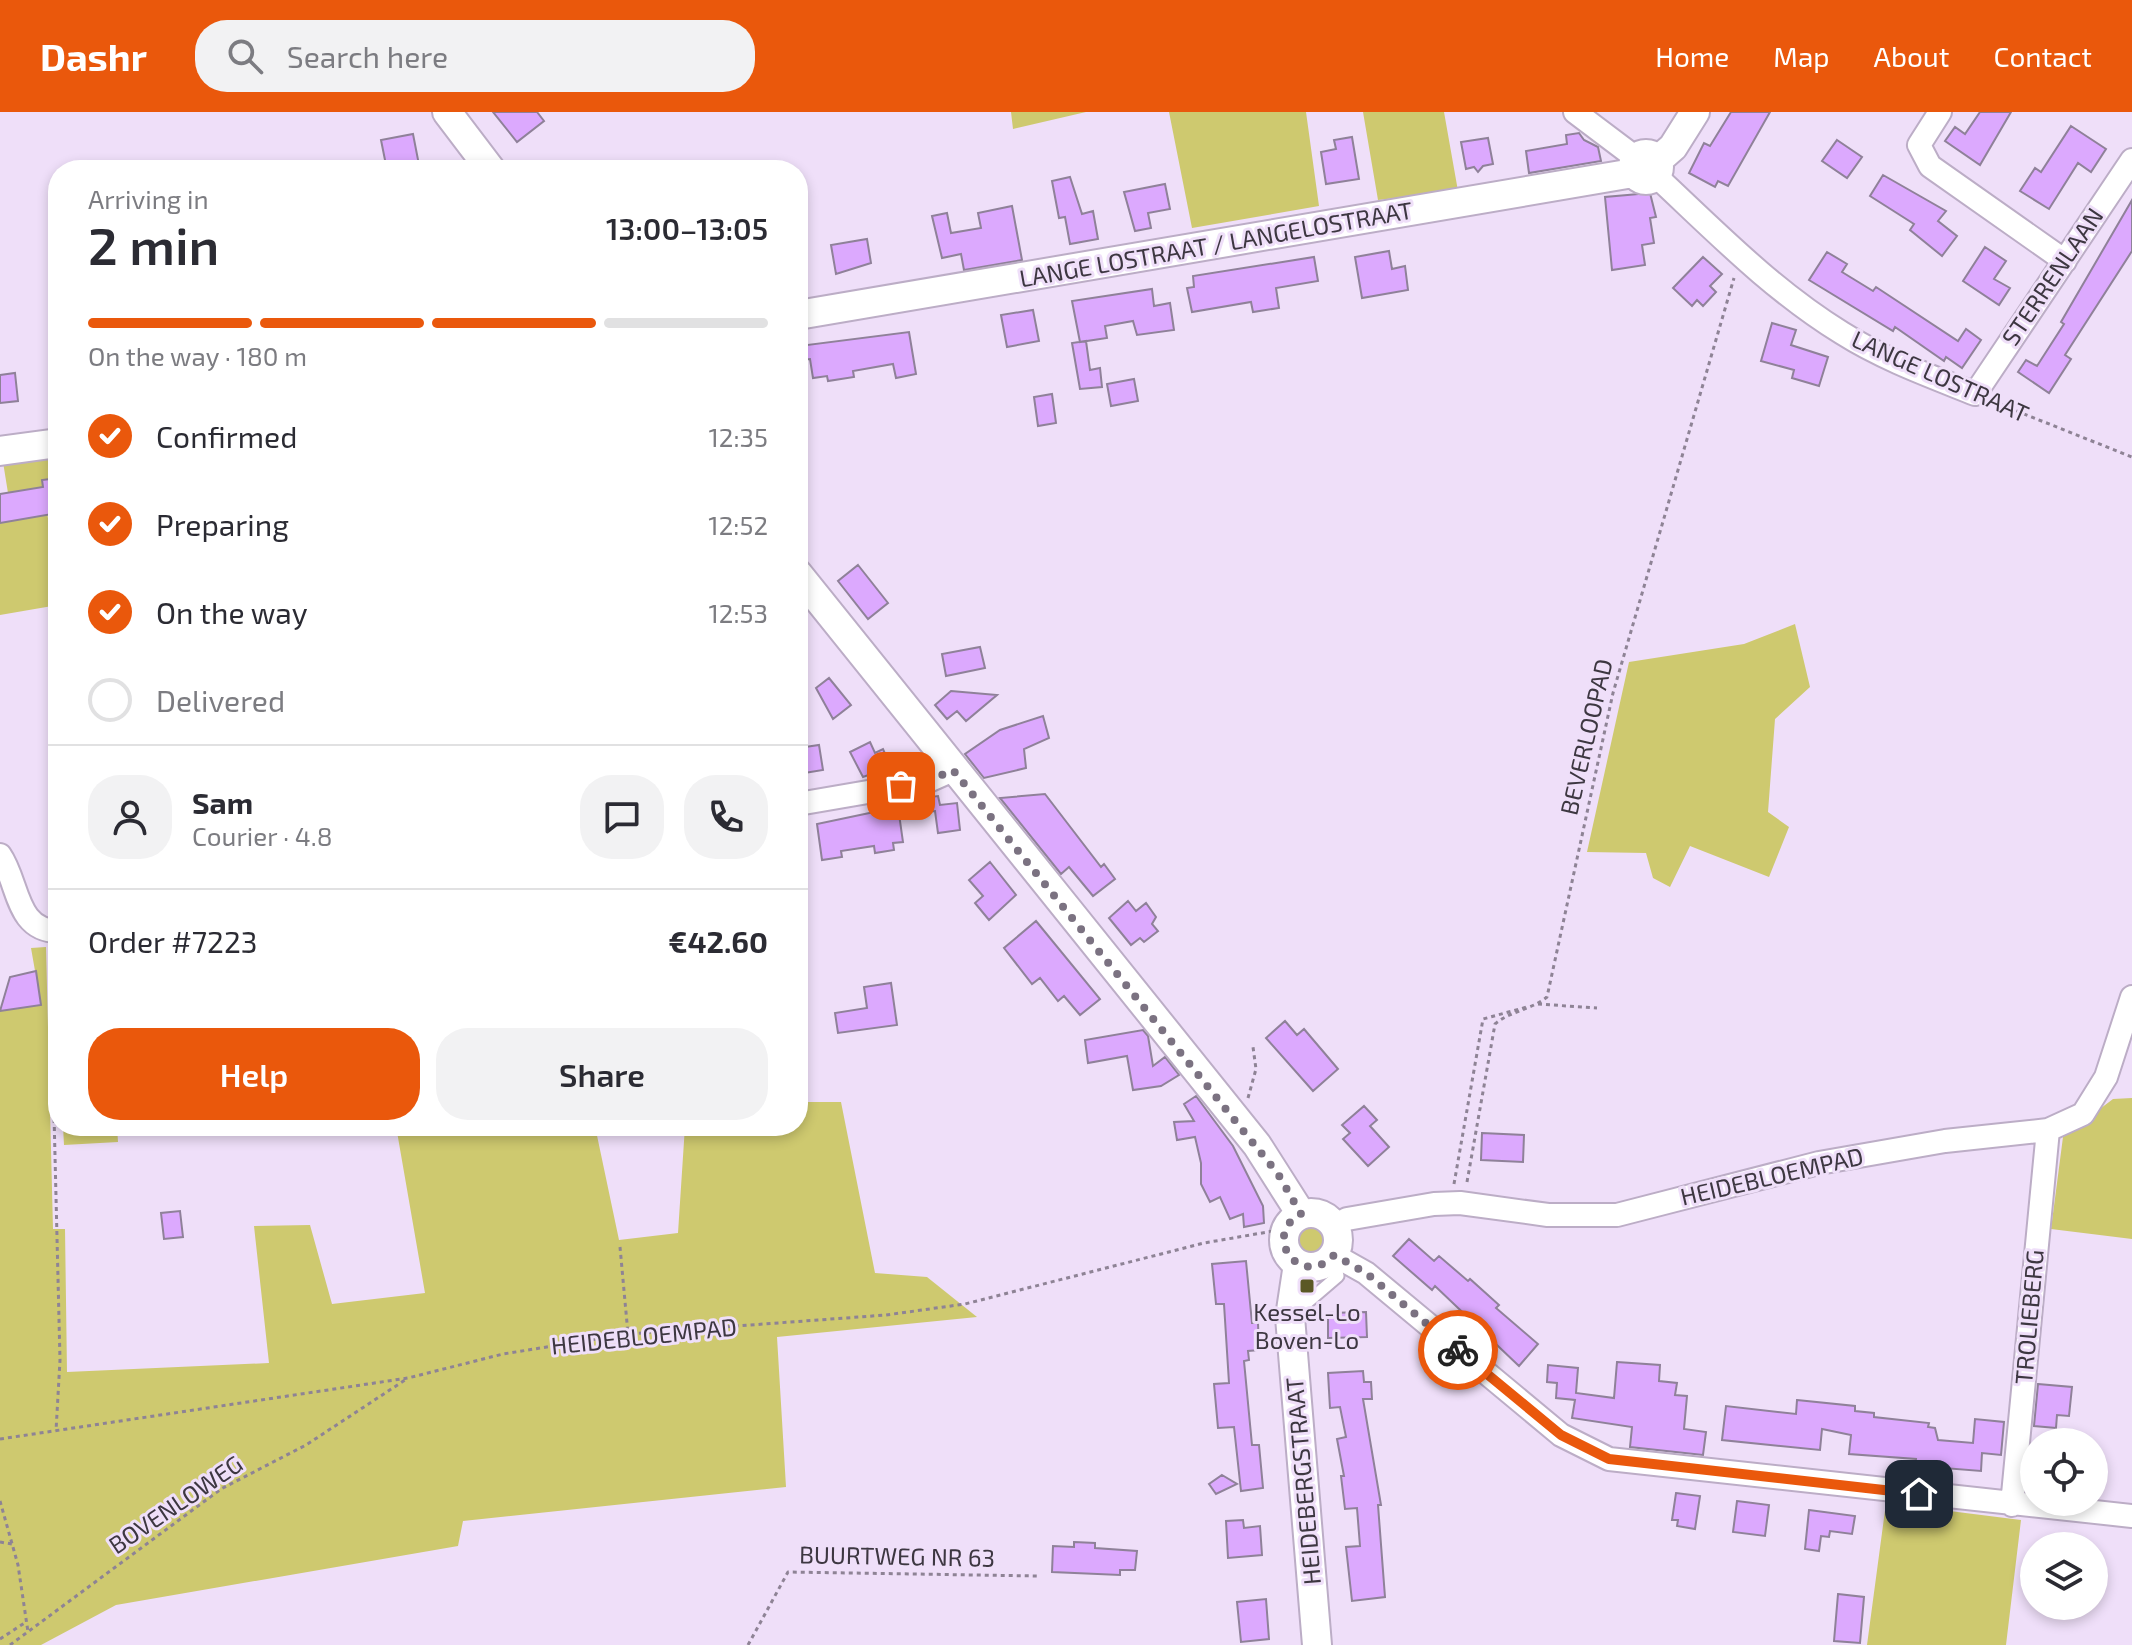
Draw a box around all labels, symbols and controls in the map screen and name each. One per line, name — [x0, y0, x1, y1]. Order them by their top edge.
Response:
search box — [195, 20, 755, 92]
text: Dashr — [40, 33, 147, 79]
icon: search — [223, 34, 267, 78]
text: Search here — [287, 38, 448, 74]
text: Home — [1655, 39, 1729, 73]
text: Map — [1773, 39, 1830, 73]
text: About — [1874, 39, 1949, 73]
text: Contact — [1993, 39, 2092, 73]
text: Arriving in — [88, 183, 209, 214]
street label: LANGE LOSTRAAT / LANGELOSTRAAT — [1017, 195, 1415, 292]
street label: STERRENLAAN — [1995, 202, 2109, 351]
text: 13:00–13:05 — [606, 210, 768, 246]
text: 2 min — [88, 213, 219, 275]
street label: LANGE LOSTRAAT — [1848, 324, 2034, 428]
text: On the way · 180 m — [88, 340, 307, 371]
icon: check — [88, 414, 132, 458]
text: Confirmed — [156, 418, 297, 454]
text: 12:35 — [709, 421, 768, 452]
icon: check — [88, 502, 132, 546]
text: Preparing — [156, 506, 289, 542]
text: 12:52 — [708, 509, 768, 540]
icon: check — [88, 590, 132, 634]
text: On the way — [156, 594, 308, 630]
text: 12:53 — [709, 597, 768, 628]
street label: BEVERLOOPAD — [1553, 656, 1618, 818]
text: Delivered — [156, 682, 285, 718]
pin — [867, 752, 935, 820]
icon: bag — [879, 764, 923, 808]
button: person — [88, 775, 172, 859]
button: chat — [580, 775, 664, 859]
button: phone — [684, 775, 768, 859]
text: Sam — [192, 784, 253, 820]
text: Courier · 4.8 — [192, 820, 333, 851]
text: Order #7223 — [88, 923, 257, 959]
text: €42.60 — [668, 923, 768, 959]
button: Help — [88, 1028, 420, 1120]
button: Share — [436, 1028, 768, 1120]
street label: HEIDEBLOEMPAD — [1677, 1140, 1866, 1211]
street label: TROLIEBERG — [2008, 1248, 2049, 1385]
marker: Kessel-Lo Boven-Lo — [1298, 1277, 1316, 1295]
place label: Kessel-Lo Boven-Lo — [1253, 1297, 1361, 1354]
courier — [1418, 1310, 1498, 1390]
street label: HEIDEBLOEMPAD — [550, 1311, 738, 1360]
icon: bike — [1436, 1328, 1480, 1372]
street label: HEIDEBERGSTRAAT — [1279, 1376, 1326, 1586]
map controls — [2020, 1428, 2108, 1620]
button: locate — [2020, 1428, 2108, 1516]
street label: BOVENLOWEG — [103, 1448, 247, 1559]
pin — [1885, 1460, 1953, 1528]
icon: home — [1897, 1472, 1941, 1516]
button: layers — [2020, 1532, 2108, 1620]
street label: BUURTWEG NR 63 — [799, 1539, 995, 1572]

